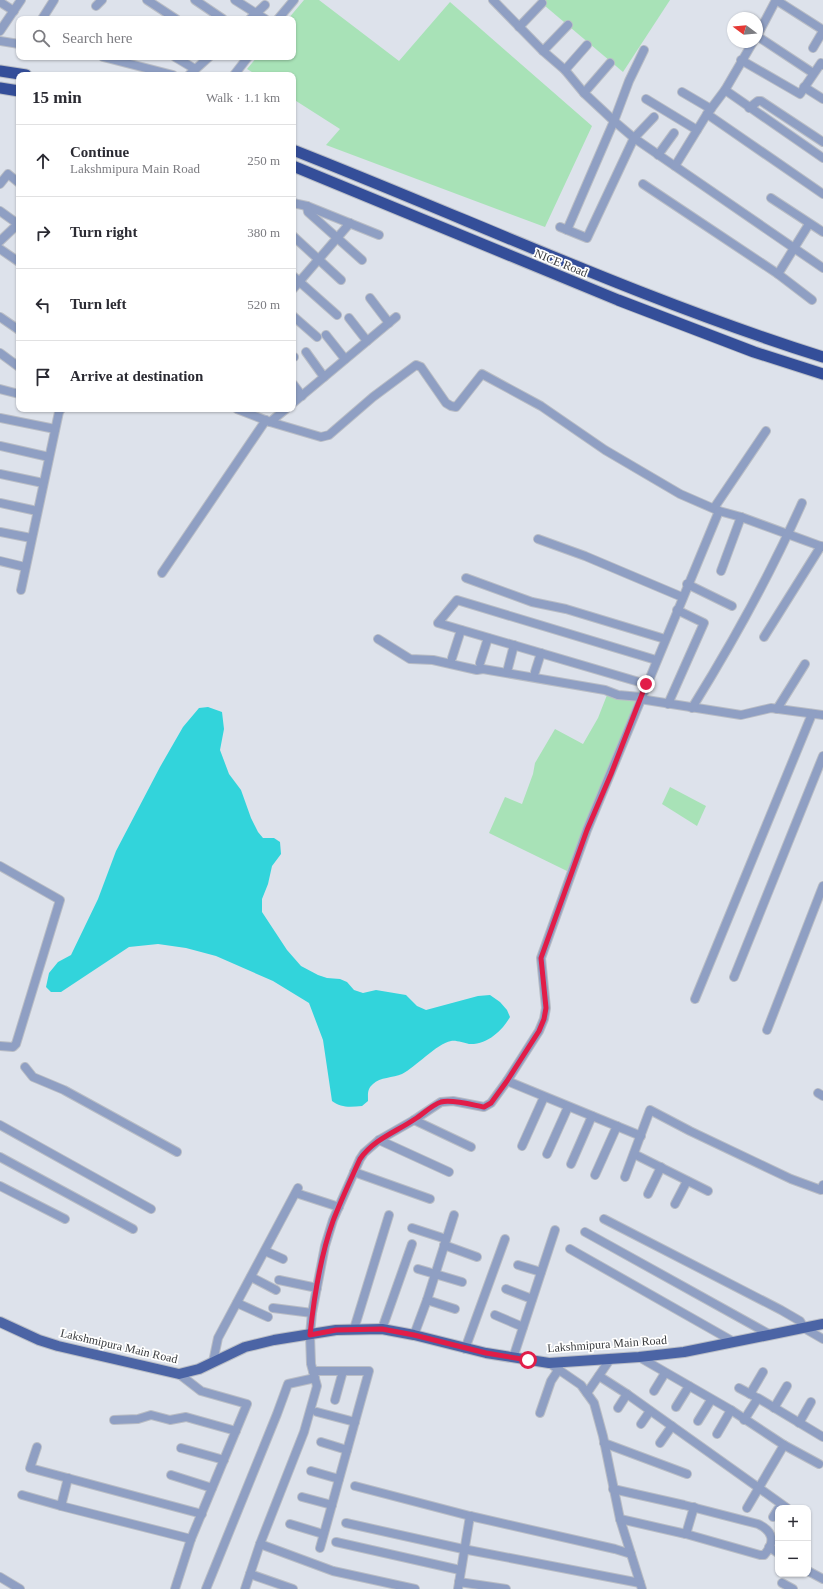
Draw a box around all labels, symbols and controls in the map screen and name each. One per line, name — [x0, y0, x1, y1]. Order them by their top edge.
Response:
north arrow — [727, 12, 763, 48]
search box — [16, 16, 296, 60]
icon: search — [30, 27, 52, 49]
text: Search here — [62, 30, 132, 46]
text: 15 min — [32, 88, 82, 107]
text: Walk · 1.1 km — [206, 90, 280, 105]
text: Continue — [70, 144, 129, 160]
icon: ahead — [32, 150, 54, 172]
text: 250 m — [247, 153, 280, 168]
text: Lakshmipura Main Road — [70, 161, 200, 176]
icon: right — [32, 222, 54, 244]
text: Turn right — [70, 224, 137, 240]
text: 380 m — [247, 225, 280, 240]
street label: NICE Road — [532, 246, 590, 280]
icon: left — [32, 294, 54, 316]
text: Turn left — [70, 296, 127, 312]
text: 520 m — [247, 297, 280, 312]
icon: arrive — [32, 366, 54, 388]
text: Arrive at destination — [70, 368, 203, 384]
route end — [637, 675, 655, 693]
street label: Lakshmipura Main Road — [59, 1326, 179, 1366]
street label: Lakshmipura Main Road — [547, 1333, 667, 1355]
route start — [519, 1351, 537, 1369]
map controls — [775, 1505, 811, 1577]
button: + — [775, 1505, 811, 1541]
button: − — [775, 1541, 811, 1577]

